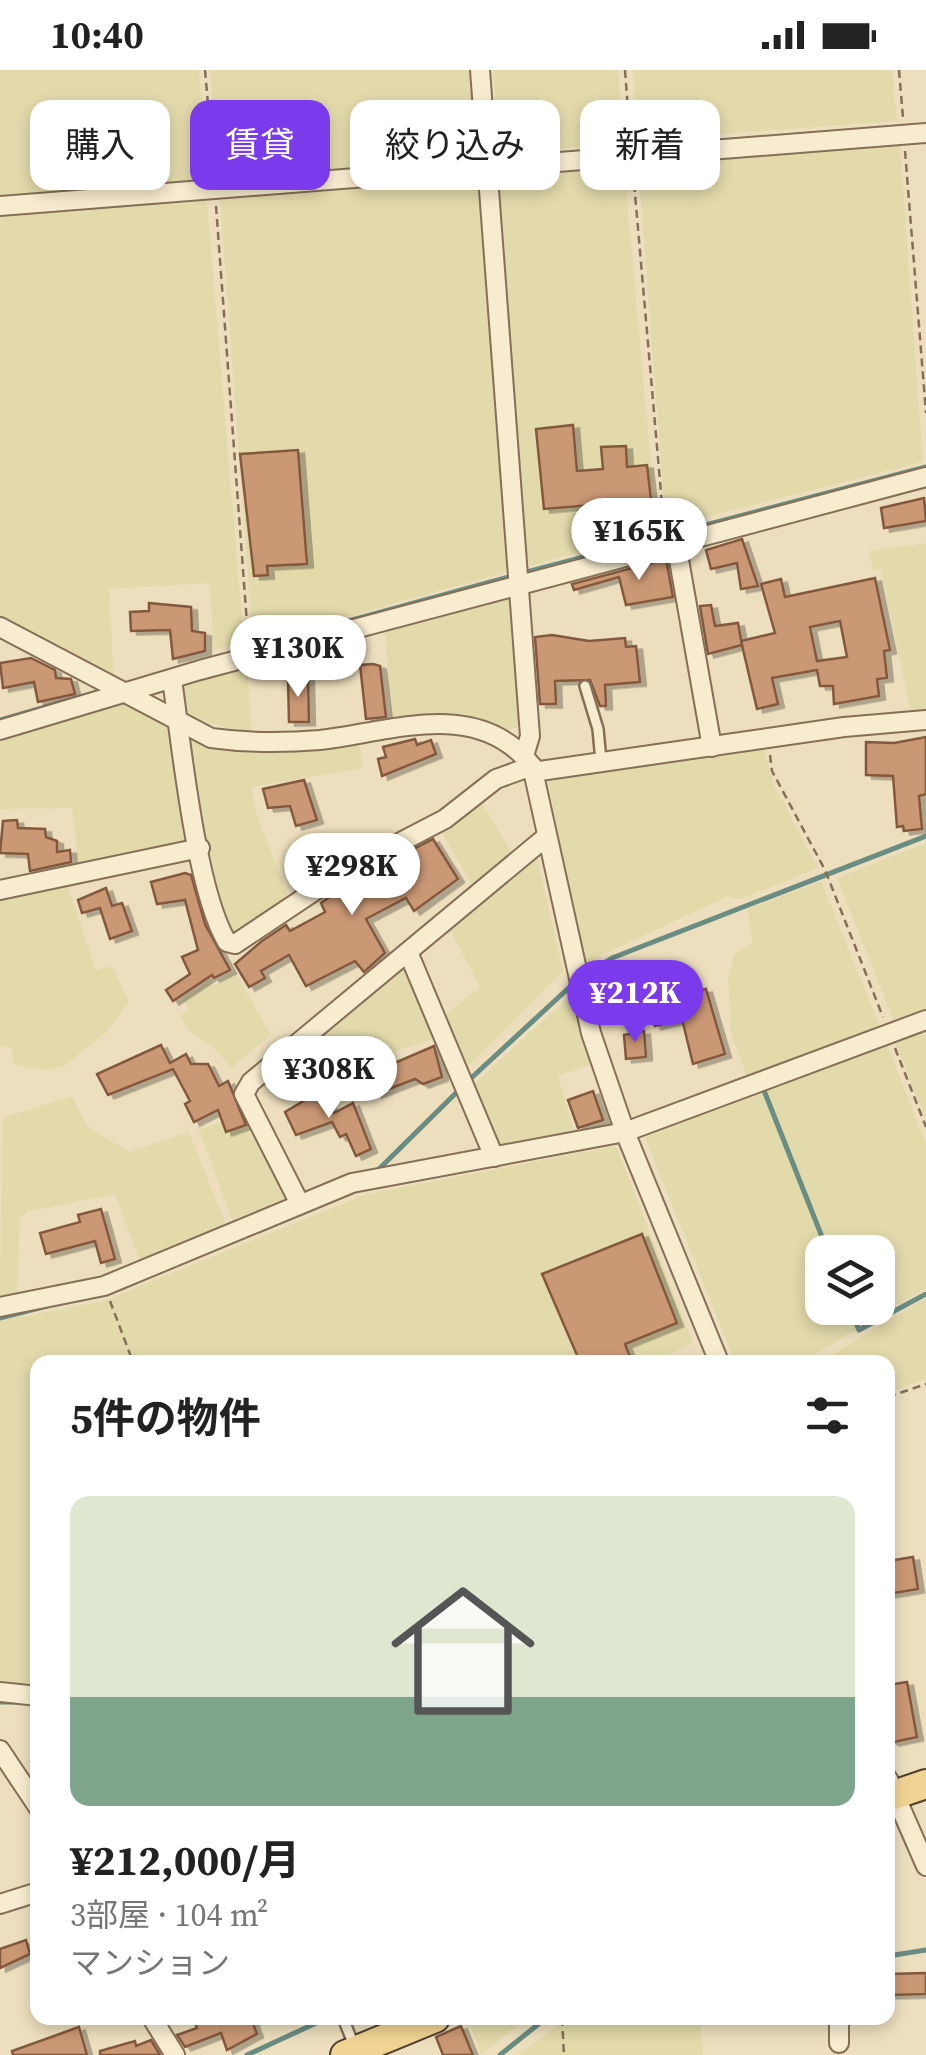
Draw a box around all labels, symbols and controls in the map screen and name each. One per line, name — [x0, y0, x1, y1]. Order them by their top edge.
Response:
text: 10:40 — [50, 9, 144, 61]
chip: 購入 — [30, 100, 170, 190]
chip: 賃貸 — [190, 100, 330, 190]
chip: 絞り込み — [350, 100, 560, 190]
chip: 新着 — [580, 100, 720, 190]
pin: ¥165K — [569, 498, 709, 583]
text: ¥165K — [593, 508, 685, 552]
pin: ¥130K — [228, 615, 368, 700]
text: ¥130K — [252, 625, 344, 669]
pin: ¥298K — [282, 833, 422, 918]
text: ¥298K — [306, 843, 398, 887]
pin: ¥212K — [565, 960, 705, 1045]
text: ¥212K — [589, 970, 681, 1014]
pin: ¥308K — [259, 1036, 399, 1121]
text: ¥308K — [283, 1046, 375, 1090]
map controls — [805, 1235, 895, 1325]
button: layers — [805, 1235, 895, 1325]
icon: filters — [800, 1388, 855, 1443]
text: 5件の物件 — [70, 1389, 261, 1447]
icon: home — [373, 1561, 553, 1741]
text: ¥212,000/月 — [70, 1831, 300, 1889]
text: 3部屋 · 104 m² — [70, 1893, 268, 1937]
text: マンション — [70, 1941, 230, 1985]

